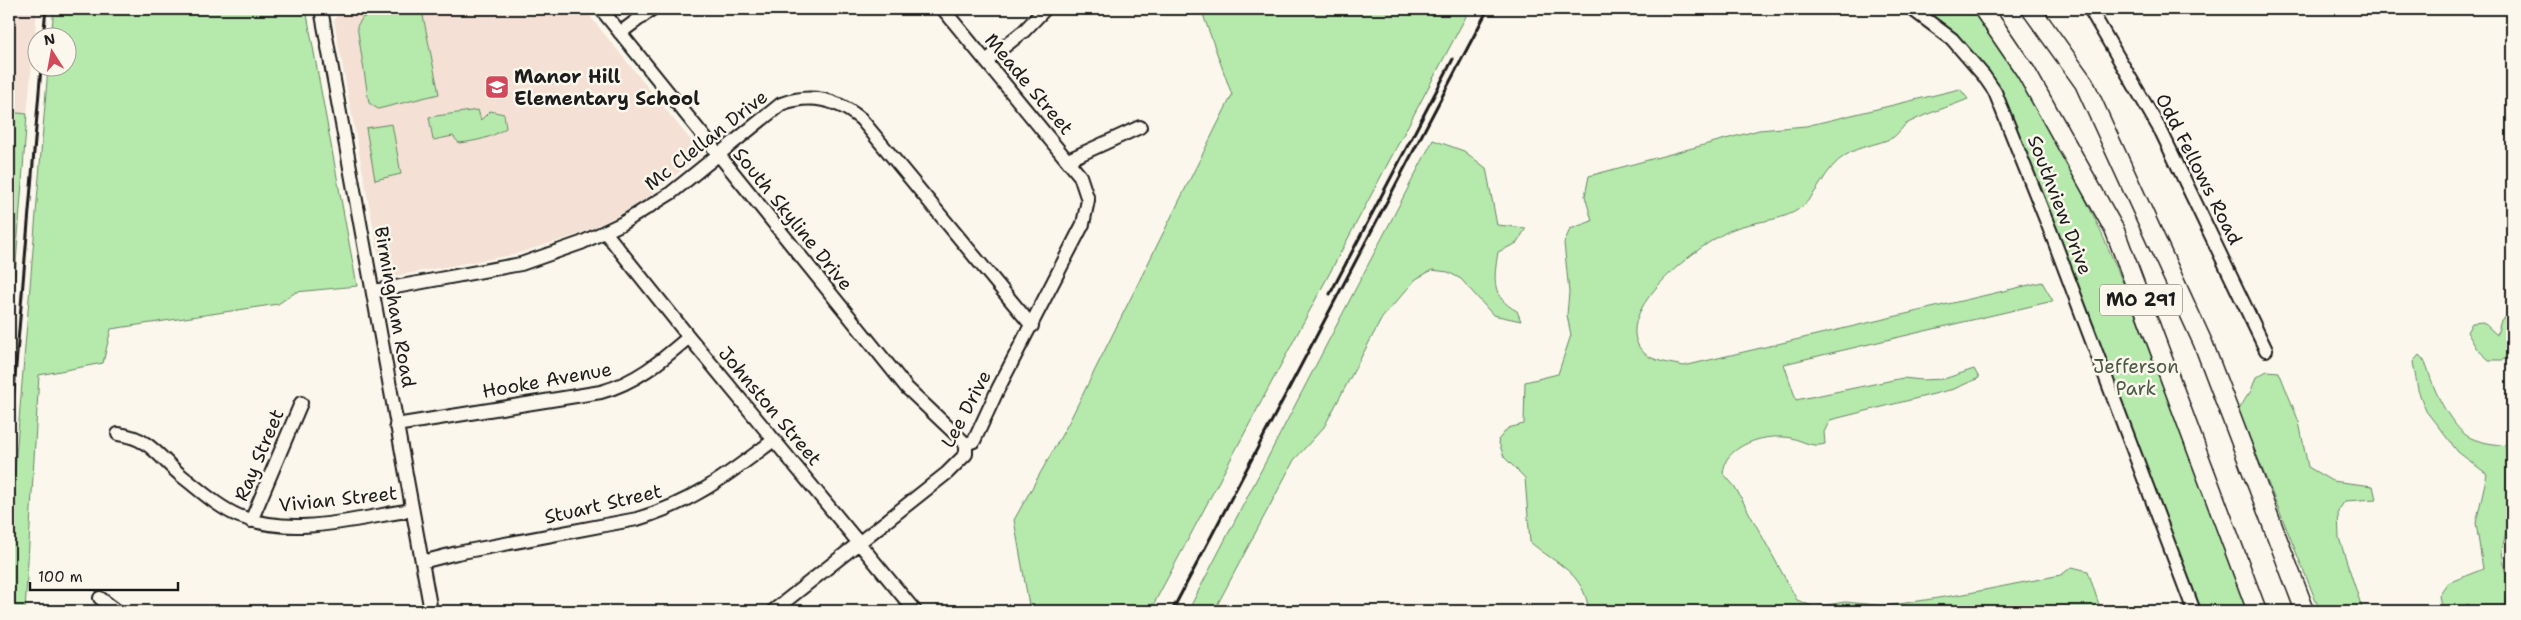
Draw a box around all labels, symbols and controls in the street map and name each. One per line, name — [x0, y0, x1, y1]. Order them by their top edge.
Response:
north arrow — [28, 28, 78, 78]
street label: Meade Street — [979, 28, 1079, 140]
text: N — [42, 29, 57, 49]
place label: Manor Hill Elementary School — [514, 64, 700, 111]
school or university icon: Manor Hill Elementary School — [484, 74, 510, 100]
street label: Mc Clellan Drive — [639, 84, 773, 196]
street label: Odd Fellows Road — [2150, 89, 2248, 249]
street label: Southview Drive — [2022, 132, 2098, 278]
street label: South Skyline Drive — [728, 142, 858, 296]
street label: Birmingham Road — [369, 225, 421, 389]
road number: MO 291 — [2100, 284, 2182, 316]
street label: Johnston Street — [713, 341, 827, 471]
park label: Jefferson Park — [2093, 354, 2179, 401]
street label: Hooke Avenue — [480, 356, 614, 404]
street label: Lee Drive — [935, 366, 997, 452]
street label: Ray Street — [228, 405, 290, 505]
street label: Stuart Street — [542, 478, 664, 530]
street label: Vivian Street — [277, 480, 399, 518]
scale bar — [30, 560, 178, 592]
text: 100 m — [38, 567, 83, 587]

